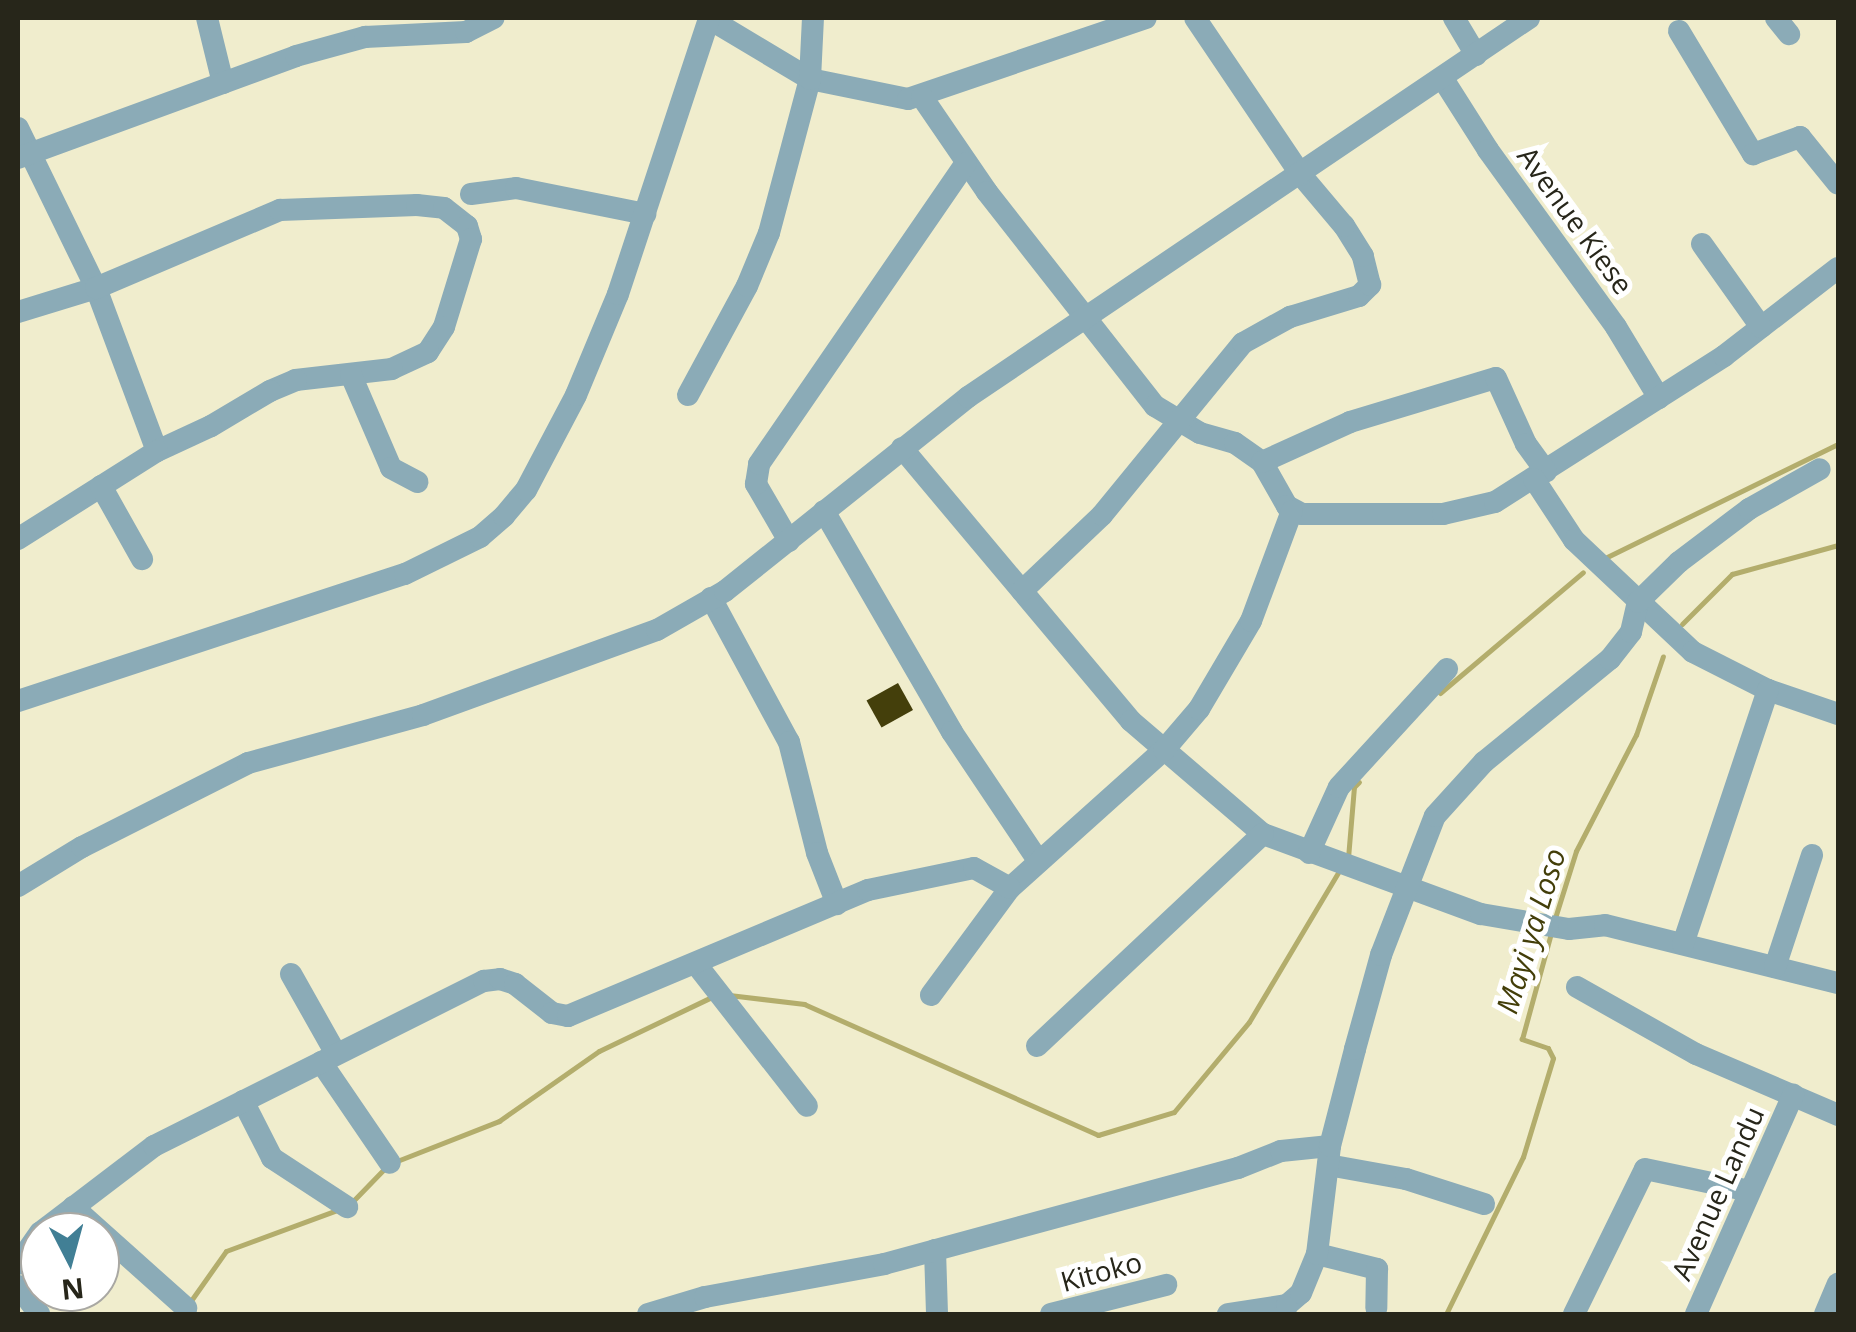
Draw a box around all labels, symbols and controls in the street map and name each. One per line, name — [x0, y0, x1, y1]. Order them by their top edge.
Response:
street label: Avenue Kiese — [1511, 140, 1641, 300]
water label: Mayi ya Loso — [1489, 844, 1573, 1018]
street label: Avenue Landu — [1664, 1101, 1770, 1285]
north arrow — [20, 1212, 120, 1312]
street label: Kitoko — [1057, 1244, 1145, 1298]
text: N — [60, 1270, 86, 1310]

